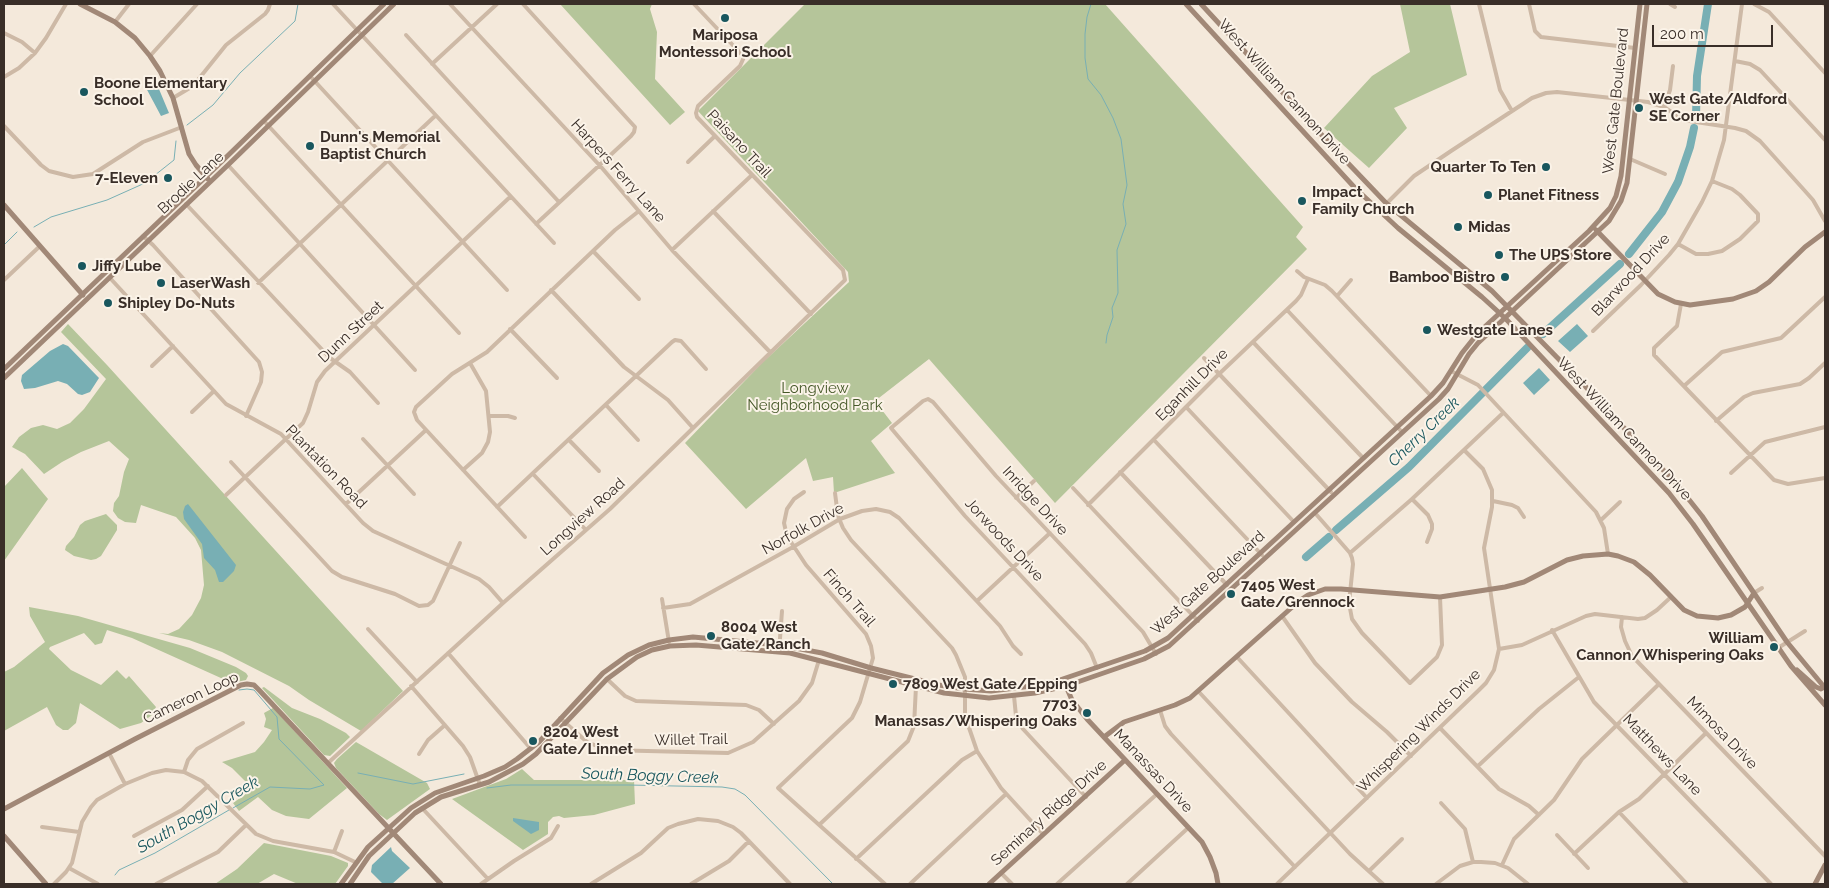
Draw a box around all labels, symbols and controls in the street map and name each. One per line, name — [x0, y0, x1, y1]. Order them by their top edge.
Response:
marker: Mariposa Montessori School — [719, 12, 731, 24]
scale bar — [1654, 15, 1775, 47]
street label: West William Cannon Drive — [1214, 16, 1354, 168]
text: 200 m — [1660, 25, 1704, 43]
place label: Mariposa Montessori School — [659, 26, 791, 61]
street label: West Gate Boulevard — [1599, 27, 1633, 175]
place label: Boone Elementary School — [94, 74, 227, 109]
marker: Boone Elementary School — [78, 86, 90, 98]
place label: West Gate/Aldford SE Corner — [1649, 90, 1787, 125]
marker: West Gate/Aldford SE Corner — [1633, 102, 1645, 114]
street label: Paisano Trail — [703, 106, 775, 182]
street label: Harpers Ferry Lane — [567, 116, 669, 226]
place label: Dunn's Memorial Baptist Church — [320, 128, 440, 163]
marker: Dunn's Memorial Baptist Church — [304, 140, 316, 152]
street label: Brodie Lane — [154, 148, 228, 218]
place label: Quarter To Ten — [1431, 158, 1536, 176]
marker: Quarter To Ten — [1540, 161, 1552, 173]
place label: 7-Eleven — [95, 169, 158, 187]
marker: 7-Eleven — [162, 172, 174, 184]
place label: Impact Family Church — [1312, 183, 1414, 218]
place label: Planet Fitness — [1498, 186, 1599, 204]
marker: Planet Fitness — [1482, 189, 1494, 201]
marker: Impact Family Church — [1296, 195, 1308, 207]
place label: Midas — [1468, 218, 1510, 236]
marker: Midas — [1452, 221, 1464, 233]
street label: Blarwood Drive — [1588, 230, 1674, 320]
place label: The UPS Store — [1509, 246, 1612, 264]
marker: The UPS Store — [1493, 249, 1505, 261]
place label: Jiffy Lube — [92, 257, 161, 275]
marker: Jiffy Lube — [76, 260, 88, 272]
place label: Bamboo Bistro — [1389, 268, 1495, 286]
marker: Bamboo Bistro — [1499, 271, 1511, 283]
place label: LaserWash — [171, 274, 250, 292]
marker: LaserWash — [155, 277, 167, 289]
place label: Shipley Do-Nuts — [118, 294, 235, 312]
marker: Shipley Do-Nuts — [102, 297, 114, 309]
street label: Dunn Street — [315, 297, 387, 367]
place label: Westgate Lanes — [1437, 321, 1553, 339]
marker: Westgate Lanes — [1421, 324, 1433, 336]
street label: Eganhill Drive — [1152, 345, 1232, 425]
street label: West William Cannon Drive — [1553, 354, 1695, 504]
park label: Longview Neighborhood Park — [747, 379, 883, 414]
water label: Cherry Creek — [1384, 393, 1464, 471]
street label: Plantation Road — [282, 421, 370, 513]
street label: Inridge Drive — [998, 463, 1072, 539]
street label: Longview Road — [537, 474, 629, 560]
street label: Jorwoods Drive — [961, 495, 1047, 585]
street label: Norfolk Drive — [759, 499, 847, 559]
street label: West Gate Boulevard — [1147, 527, 1269, 639]
street label: Finch Trail — [819, 566, 879, 630]
place label: 7405 West Gate/Grennock — [1241, 576, 1355, 611]
marker: 7405 West Gate/Grennock — [1225, 588, 1237, 600]
place label: 8004 West Gate/Ranch — [721, 618, 811, 653]
place label: William Cannon/Whispering Oaks — [1576, 629, 1764, 664]
marker: 8004 West Gate/Ranch — [705, 630, 717, 642]
marker: William Cannon/Whispering Oaks — [1768, 641, 1780, 653]
street label: Whispering Winds Drive — [1353, 665, 1485, 797]
street label: Cameron Loop — [140, 668, 242, 728]
place label: 7809 West Gate/Epping — [903, 675, 1077, 693]
marker: 7809 West Gate/Epping — [887, 678, 899, 690]
street label: Mimosa Drive — [1683, 693, 1761, 773]
place label: 7703 Manassas/Whispering Oaks — [874, 695, 1077, 730]
marker: 7703 Manassas/Whispering Oaks — [1081, 707, 1093, 719]
street label: Matthews Lane — [1619, 711, 1705, 799]
place label: 8204 West Gate/Linnet — [543, 723, 633, 758]
street label: Manassas Drive — [1110, 725, 1196, 817]
street label: Willet Trail — [654, 730, 728, 750]
marker: 8204 West Gate/Linnet — [527, 735, 539, 747]
street label: Seminary Ridge Drive — [988, 756, 1110, 870]
water label: South Boggy Creek — [581, 764, 719, 788]
water label: South Boggy Creek — [134, 772, 262, 858]

